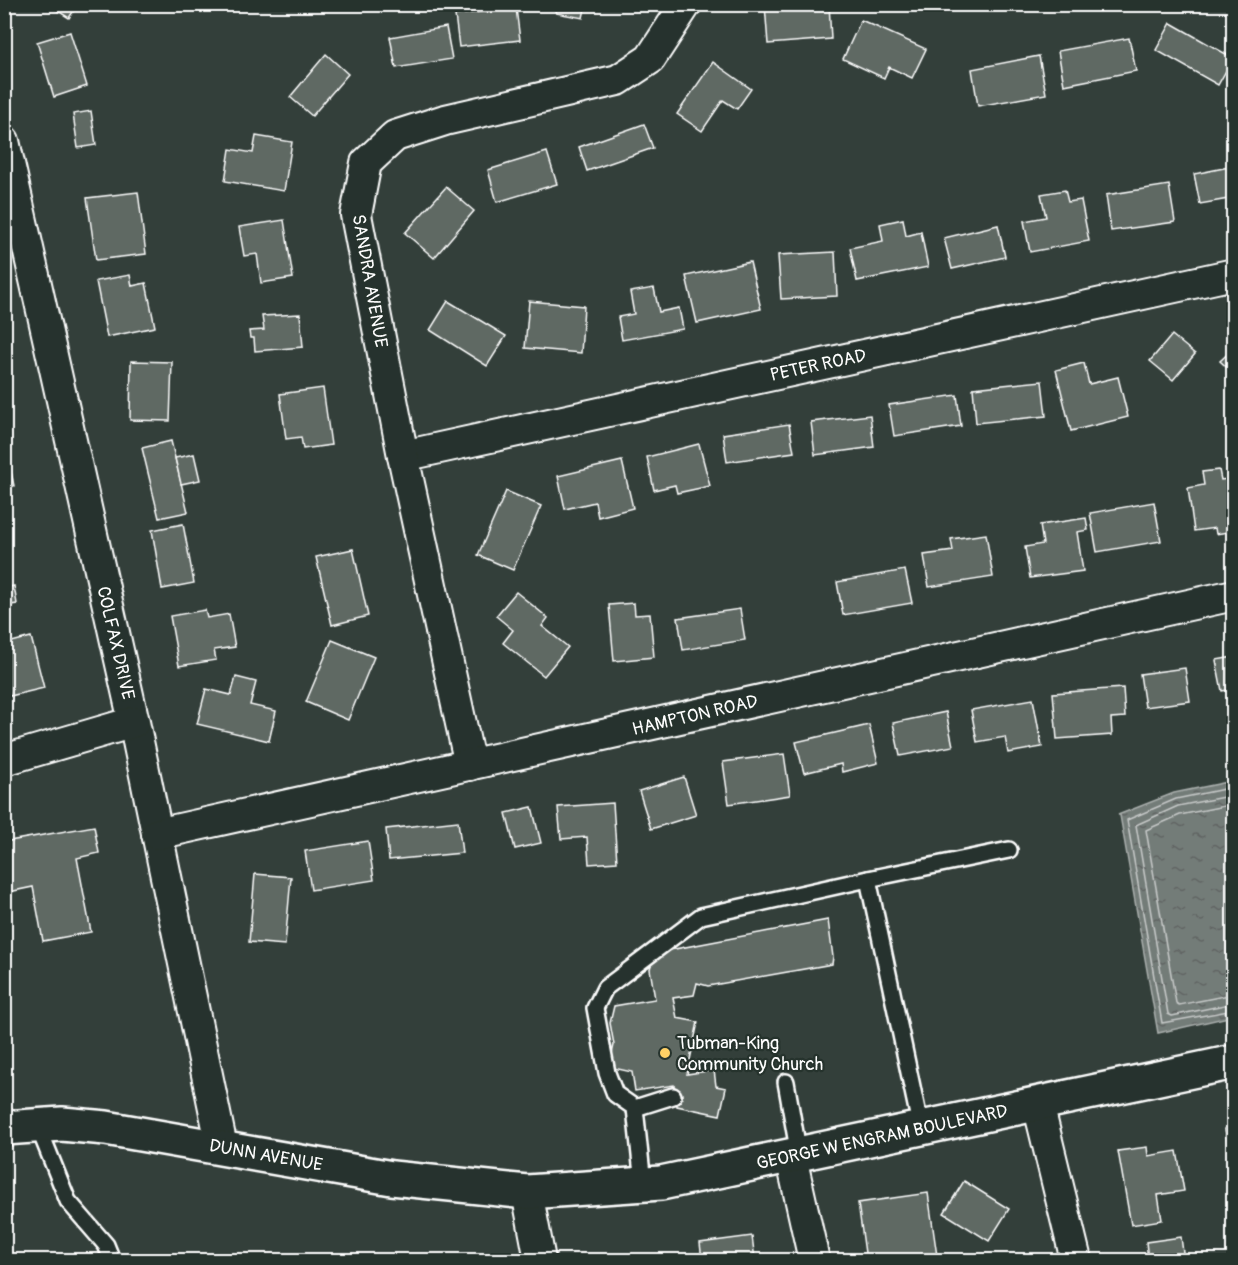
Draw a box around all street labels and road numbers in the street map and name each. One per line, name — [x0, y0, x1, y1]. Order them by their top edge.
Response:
street label: SANDRA AVENUE — [346, 213, 393, 350]
street label: PETER ROAD — [768, 344, 868, 387]
street label: COLFAX DRIVE — [91, 584, 140, 702]
street label: HAMPTON ROAD — [630, 690, 760, 741]
street label: GEORGE W ENGRAM BOULEVARD — [754, 1100, 1010, 1175]
street label: DUNN AVENUE — [207, 1134, 324, 1177]

